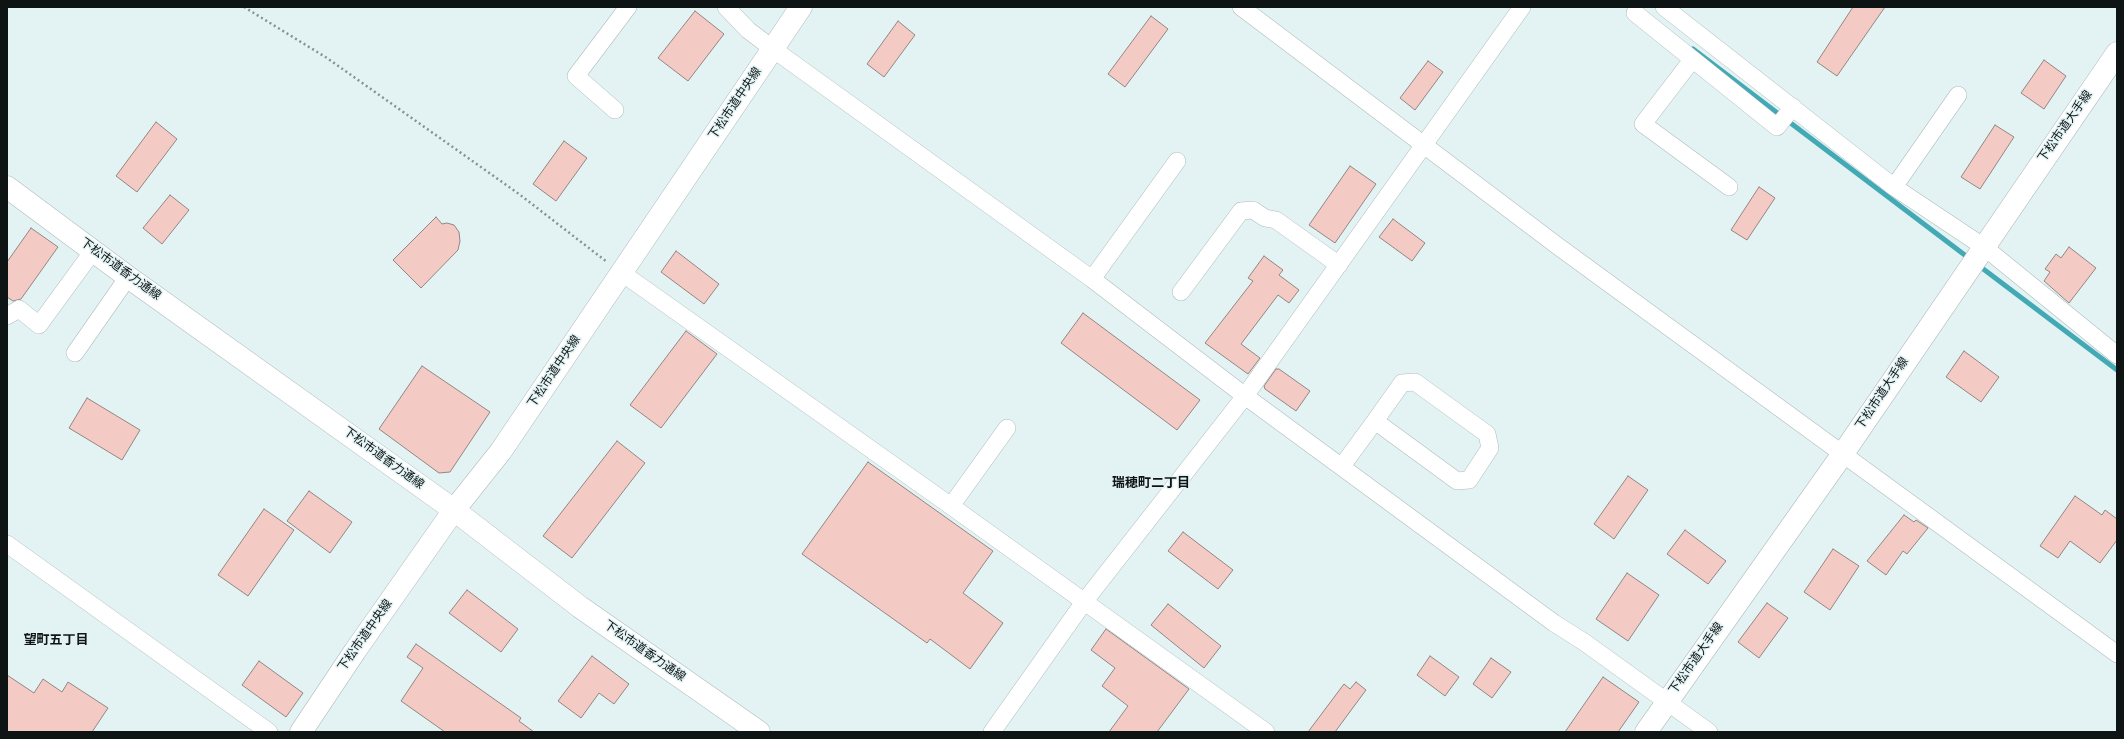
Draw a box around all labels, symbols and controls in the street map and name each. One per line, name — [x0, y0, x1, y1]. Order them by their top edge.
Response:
street label: 下松市道中央線 — [707, 65, 765, 143]
street label: 下松市道大手線 — [2036, 88, 2096, 166]
street label: 下松市道香力通線 — [77, 236, 163, 304]
street label: 下松市道中央線 — [526, 333, 584, 411]
street label: 下松市道大手線 — [1854, 355, 1912, 433]
street label: 下松市道香力通線 — [340, 425, 426, 493]
district label: 瑞穂町二丁目 — [1112, 476, 1190, 492]
street label: 下松市道中央線 — [336, 597, 396, 675]
street label: 下松市道香力通線 — [601, 619, 687, 685]
street label: 下松市道大手線 — [1667, 620, 1727, 698]
district label: 望町五丁目 — [24, 633, 88, 649]

